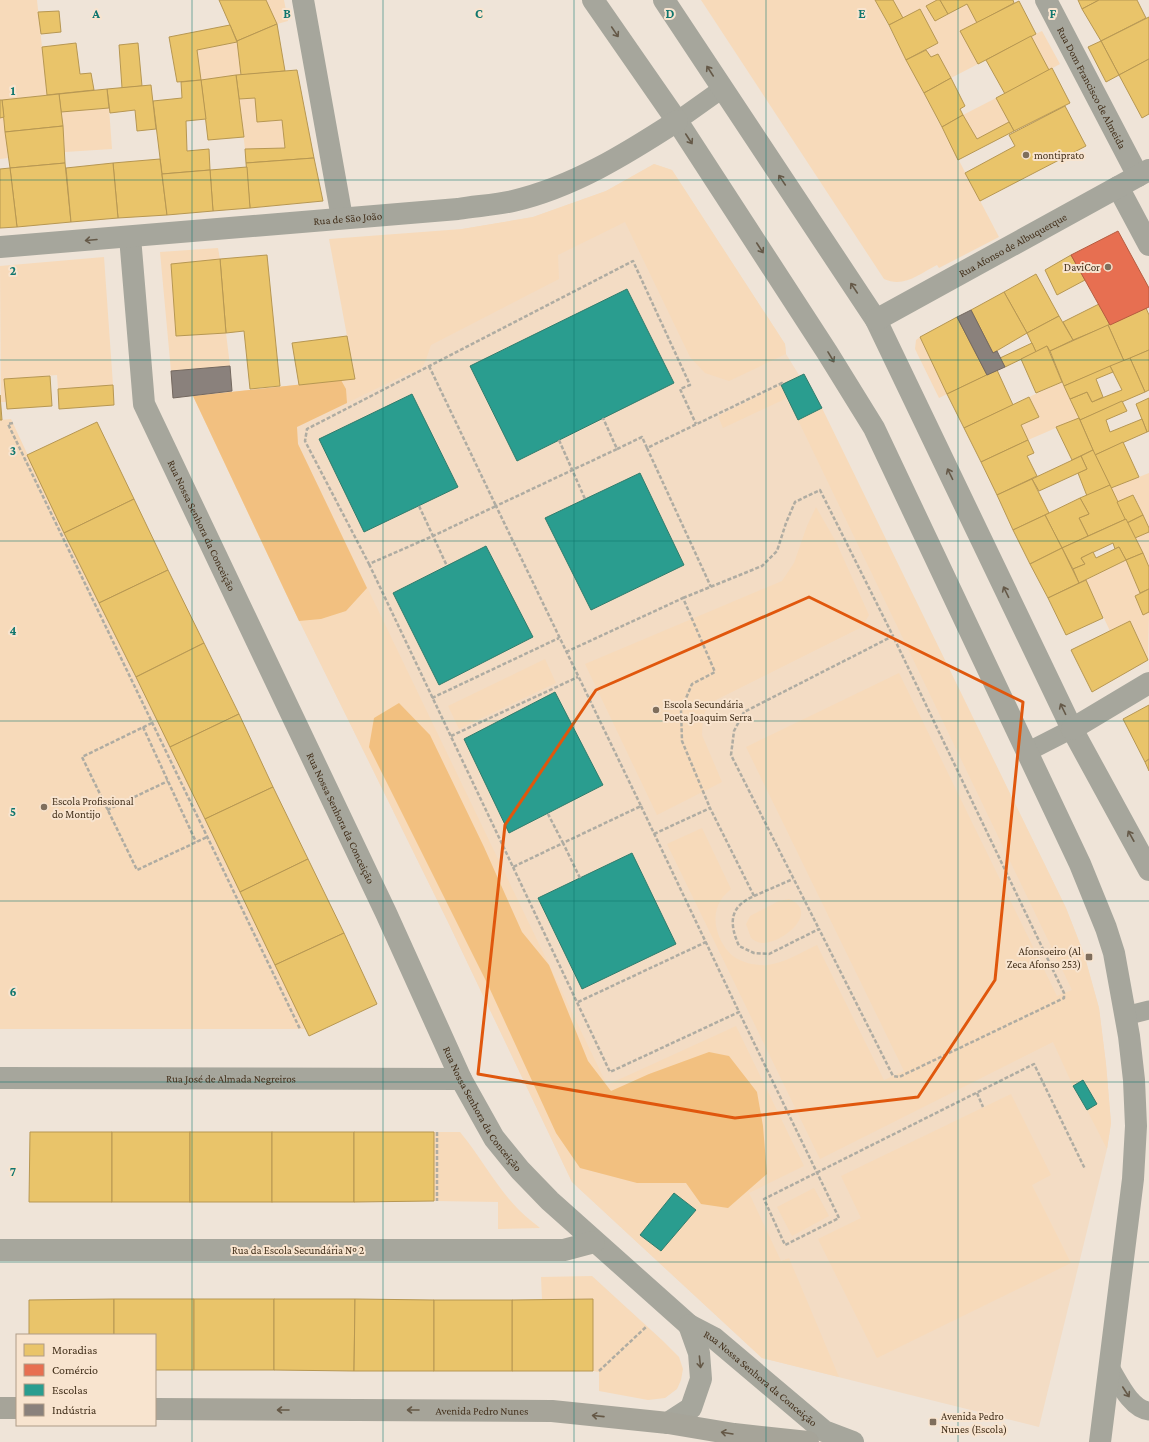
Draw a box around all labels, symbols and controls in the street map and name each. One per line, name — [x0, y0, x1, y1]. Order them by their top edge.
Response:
text: A — [91, 6, 100, 21]
text: B — [283, 6, 291, 21]
text: C — [475, 6, 483, 21]
text: D — [666, 6, 675, 21]
text: E — [858, 6, 866, 21]
text: F — [1050, 6, 1057, 21]
street label: Rua Dom Francisco de Almeida — [1055, 25, 1129, 151]
one-way arrow — [611, 27, 619, 38]
one-way arrow — [706, 66, 714, 77]
text: 1 — [11, 83, 16, 98]
one-way arrow — [685, 133, 693, 144]
place label: montiprato — [1034, 149, 1085, 162]
marker: montiprato — [1021, 150, 1031, 160]
one-way arrow — [778, 174, 786, 185]
street label: Rua de São João — [313, 209, 383, 227]
street label: Rua Afonso de Albuquerque — [957, 210, 1069, 279]
one-way arrow — [85, 236, 98, 244]
one-way arrow — [756, 242, 764, 253]
place label: DaviCor — [1064, 261, 1100, 273]
marker: DaviCor — [1103, 262, 1113, 272]
text: 2 — [10, 263, 17, 278]
one-way arrow — [850, 283, 858, 294]
one-way arrow — [827, 351, 835, 363]
text: 3 — [10, 443, 16, 458]
street label: Rua Nossa Senhora da Conceição — [165, 458, 238, 593]
one-way arrow — [946, 469, 953, 481]
one-way arrow — [1002, 586, 1009, 598]
text: 4 — [9, 623, 17, 638]
place label: Escola Secundária Poeta Joaquim Serra — [664, 698, 752, 724]
one-way arrow — [1059, 703, 1066, 715]
marker: Escola Secundária Poeta Joaquim Serra — [651, 705, 661, 715]
street label: Rua Nossa Senhora da Conceição — [305, 751, 377, 886]
place label: Escola Profissional do Montijo — [52, 795, 134, 821]
marker: Escola Profissional do Montijo — [39, 802, 49, 812]
text: 5 — [10, 804, 16, 819]
one-way arrow — [1126, 830, 1134, 842]
place label: Afonsoeiro (Al Zeca Afonso 253) — [1007, 945, 1081, 971]
marker: Afonsoeiro (Al Zeca Afonso 253) — [1084, 952, 1094, 962]
text: 6 — [9, 984, 17, 999]
street label: Rua Nossa Senhora da Conceição — [441, 1044, 525, 1174]
street label: Rua José de Almada Negreiros — [166, 1072, 296, 1086]
text: 7 — [10, 1164, 16, 1179]
street label: Rua da Escola Secundária Nº 2 — [232, 1244, 364, 1256]
street label: Rua Nossa Senhora da Conceição — [702, 1328, 820, 1429]
legend — [16, 1334, 156, 1426]
text: Moradias — [52, 1343, 98, 1357]
one-way arrow — [697, 1356, 704, 1369]
text: Comércio — [52, 1363, 98, 1377]
text: Escolas — [52, 1383, 88, 1397]
one-way arrow — [1122, 1386, 1130, 1397]
text: Indústria — [52, 1403, 97, 1417]
street label: Avenida Pedro Nunes — [435, 1404, 528, 1417]
one-way arrow — [277, 1406, 290, 1414]
one-way arrow — [407, 1407, 420, 1414]
place label: Avenida Pedro Nunes (Escola) — [941, 1410, 1007, 1436]
one-way arrow — [592, 1412, 605, 1420]
marker: Avenida Pedro Nunes (Escola) — [928, 1417, 938, 1427]
one-way arrow — [721, 1429, 734, 1437]

